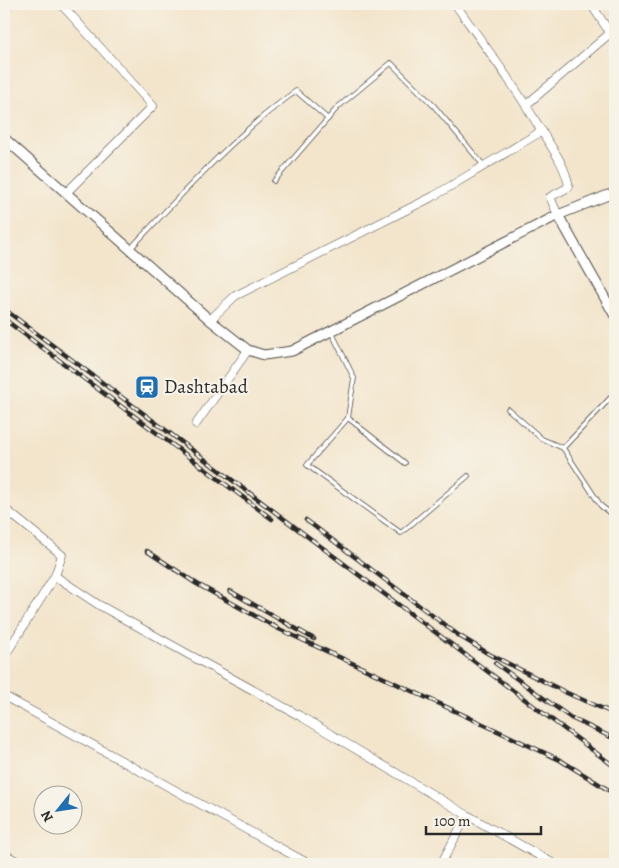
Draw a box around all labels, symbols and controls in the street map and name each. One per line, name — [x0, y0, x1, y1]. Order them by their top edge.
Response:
station icon: Dashtabad — [134, 374, 160, 400]
place label: Dashtabad — [164, 374, 249, 400]
north arrow — [32, 786, 82, 836]
scale bar — [426, 803, 542, 835]
text: N — [36, 807, 58, 825]
text: 100 m — [434, 811, 471, 831]

